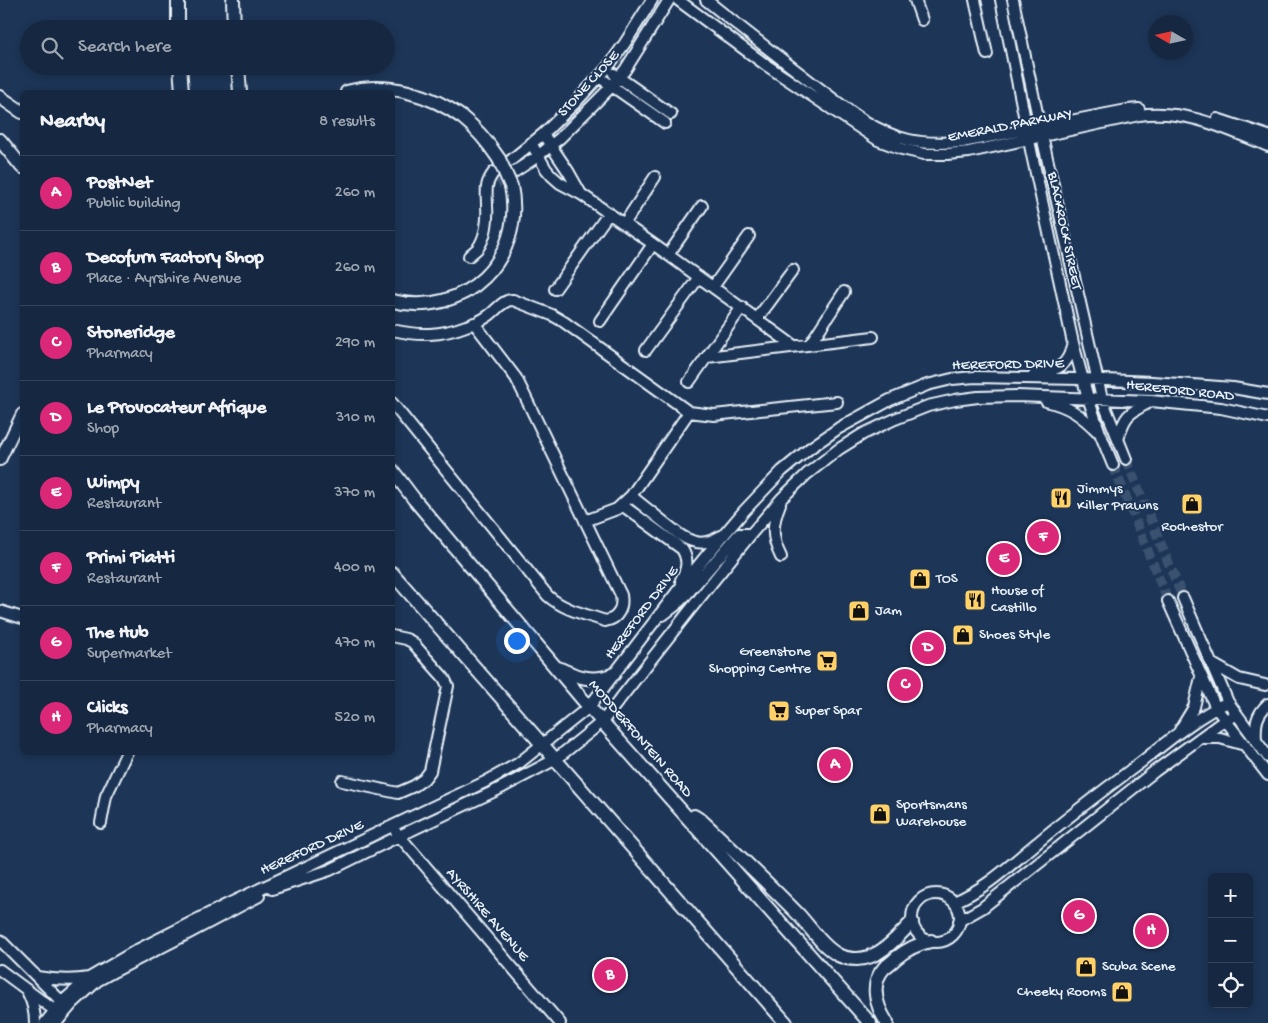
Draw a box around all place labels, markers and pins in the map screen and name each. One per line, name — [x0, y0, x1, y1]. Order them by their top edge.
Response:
place label: Jimmys Killer Prawns — [1077, 480, 1158, 515]
restaurant icon: Jimmys Killer Prawns — [1049, 486, 1073, 510]
shop icon: Rochestor — [1180, 492, 1204, 516]
pin: F — [1027, 518, 1059, 556]
place label: Rochestor — [1161, 518, 1224, 536]
pin: E — [988, 540, 1020, 578]
shop icon: TOS — [908, 567, 932, 591]
place label: TOS — [935, 570, 958, 588]
place label: House of Castillo — [991, 582, 1045, 617]
restaurant icon: House of Castillo — [963, 588, 987, 612]
shop icon: Jam — [847, 599, 871, 623]
place label: Jam — [875, 602, 902, 620]
shop icon: Shoes Style — [951, 623, 975, 647]
place label: Shoes Style — [979, 626, 1050, 644]
pin: D — [912, 629, 944, 667]
place label: Greenstone Shopping Centre — [709, 643, 811, 678]
supermarket icon: Greenstone Shopping Centre — [815, 649, 839, 673]
pin: C — [889, 666, 921, 704]
supermarket icon: Super Spar — [767, 699, 791, 723]
place label: Super Spar — [795, 702, 863, 720]
pin: A — [819, 746, 851, 784]
place label: Sportsmans Warehouse — [896, 796, 967, 831]
shop icon: Sportsmans Warehouse — [868, 802, 892, 826]
pin: G — [1063, 897, 1095, 935]
pin: H — [1135, 912, 1167, 950]
shop icon: Scuba Scene — [1074, 955, 1098, 979]
pin: B — [594, 956, 626, 994]
place label: Scuba Scene — [1102, 958, 1176, 976]
shop icon: Cheeky Rooms — [1110, 980, 1134, 1004]
place label: Cheeky Rooms — [1017, 983, 1106, 1001]

